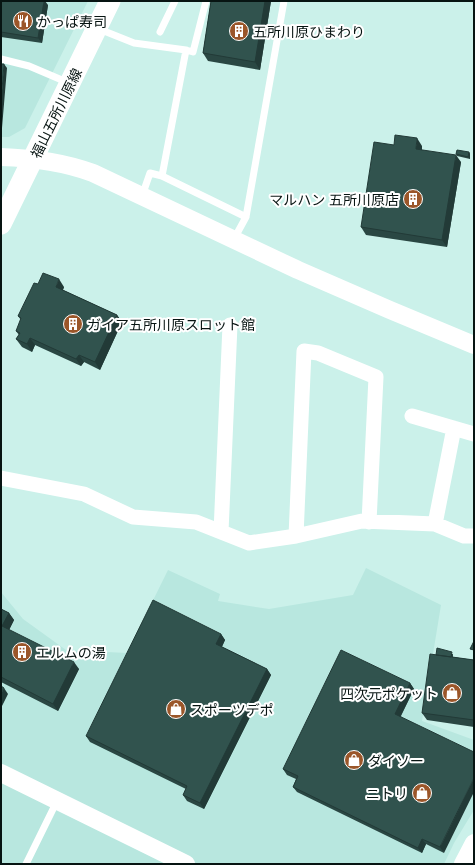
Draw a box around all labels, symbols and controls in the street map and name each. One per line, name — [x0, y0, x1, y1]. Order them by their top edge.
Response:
restaurant icon: かっぱ寿司 — [12, 10, 34, 32]
place label: かっぱ寿司 — [37, 12, 107, 31]
building icon: 五所川原ひまわり — [228, 20, 250, 42]
place label: 五所川原ひまわり — [253, 22, 365, 41]
street label: 福山五所川原線 — [26, 65, 86, 161]
building icon: マルハン 五所川原店 — [402, 188, 424, 210]
place label: マルハン 五所川原店 — [269, 190, 399, 209]
building icon: ガイア五所川原スロット館 — [62, 313, 84, 335]
place label: ガイア五所川原スロット館 — [87, 315, 255, 334]
building icon: エルムの湯 — [11, 641, 33, 663]
place label: エルムの湯 — [36, 643, 106, 662]
shop icon: 四次元ポケット — [441, 682, 463, 704]
place label: 四次元ポケット — [340, 684, 438, 703]
shop icon: スポーツデポ — [165, 698, 187, 720]
place label: スポーツデポ — [190, 700, 274, 719]
shop icon: ダイソー — [343, 749, 365, 771]
place label: ダイソー — [368, 751, 424, 770]
shop icon: ニトリ — [411, 782, 433, 804]
place label: ニトリ — [366, 784, 408, 803]

